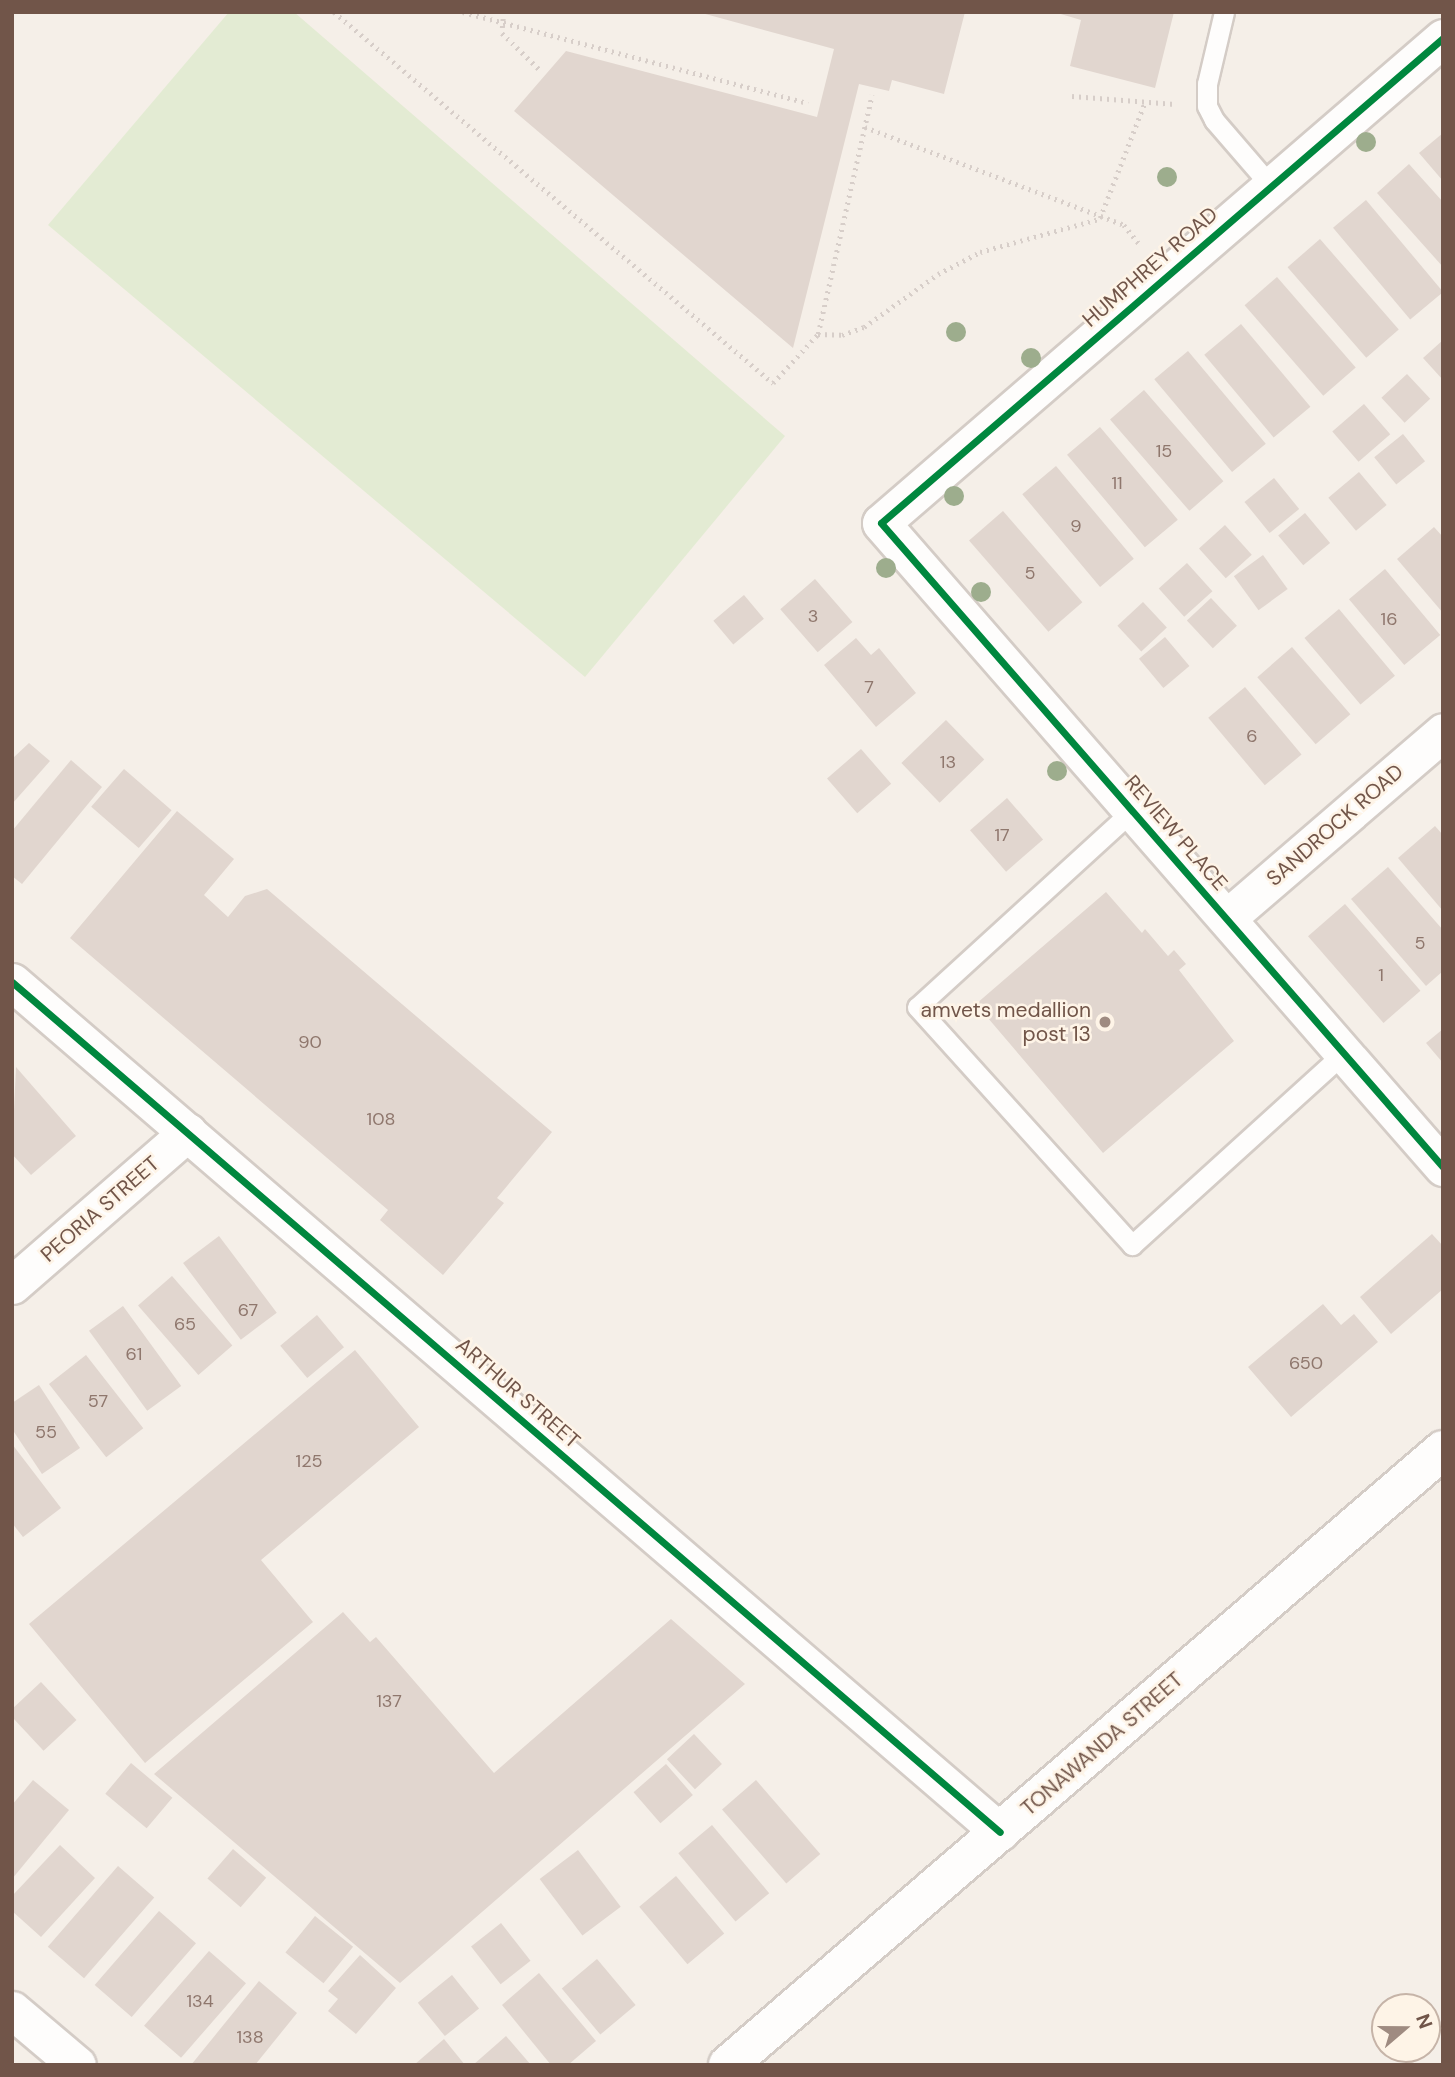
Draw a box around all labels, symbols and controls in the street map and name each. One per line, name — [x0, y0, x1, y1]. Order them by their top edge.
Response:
street label: HUMPHREY ROAD — [1077, 202, 1223, 332]
house number: 15 — [1156, 440, 1172, 462]
house number: 11 — [1111, 472, 1123, 494]
house number: 9 — [1070, 515, 1082, 537]
house number: 5 — [1025, 562, 1035, 584]
house number: 3 — [808, 605, 818, 627]
house number: 16 — [1381, 608, 1397, 630]
house number: 7 — [864, 676, 874, 698]
house number: 6 — [1246, 725, 1258, 747]
house number: 13 — [940, 751, 956, 773]
street label: SANDROCK ROAD — [1262, 759, 1408, 891]
street label: REVIEW PLACE — [1119, 770, 1233, 896]
house number: 17 — [994, 824, 1010, 846]
house number: 5 — [1415, 932, 1425, 954]
house number: 1 — [1378, 964, 1384, 986]
place label: amvets medallion post 13 — [920, 997, 1091, 1047]
marker: amvets medallion post 13 — [1097, 1014, 1113, 1030]
house number: 90 — [298, 1031, 322, 1053]
house number: 108 — [367, 1108, 395, 1130]
street label: PEORIA STREET — [36, 1151, 164, 1267]
house number: 67 — [238, 1299, 258, 1321]
house number: 65 — [174, 1313, 196, 1335]
street label: ARTHUR STREET — [451, 1332, 585, 1454]
house number: 61 — [126, 1343, 142, 1365]
house number: 650 — [1289, 1352, 1323, 1374]
house number: 57 — [88, 1390, 108, 1412]
house number: 55 — [35, 1421, 57, 1443]
house number: 125 — [296, 1450, 322, 1472]
street label: TONAWANDA STREET — [1016, 1667, 1188, 1821]
house number: 137 — [376, 1690, 402, 1712]
house number: 134 — [186, 1990, 214, 2012]
north arrow — [1371, 1993, 1441, 2063]
text: N — [1410, 2011, 1438, 2032]
house number: 138 — [236, 2026, 264, 2048]

